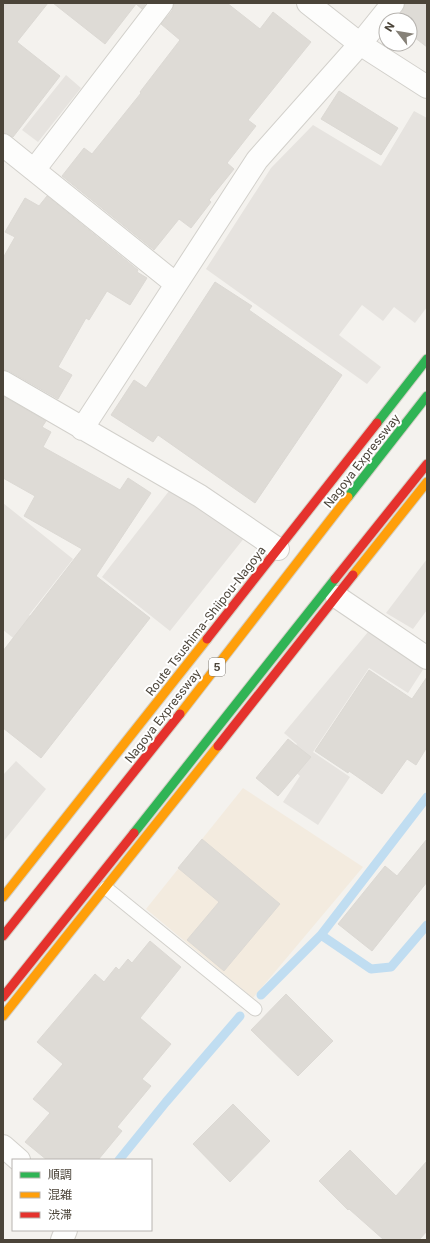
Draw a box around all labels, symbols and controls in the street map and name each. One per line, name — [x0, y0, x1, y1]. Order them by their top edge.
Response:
north arrow — [378, 12, 418, 52]
text: N — [381, 20, 398, 34]
street label: Nagoya Expressway — [320, 411, 403, 511]
street label: Route Tsushima-Shiipou-Nagoya — [142, 543, 269, 699]
road number: 5 — [209, 658, 225, 676]
street label: Nagoya Expressway — [121, 666, 204, 766]
legend — [12, 1159, 152, 1231]
text: 順調 — [48, 1167, 72, 1182]
text: 混雑 — [48, 1187, 72, 1202]
text: 渋滞 — [48, 1207, 72, 1222]

